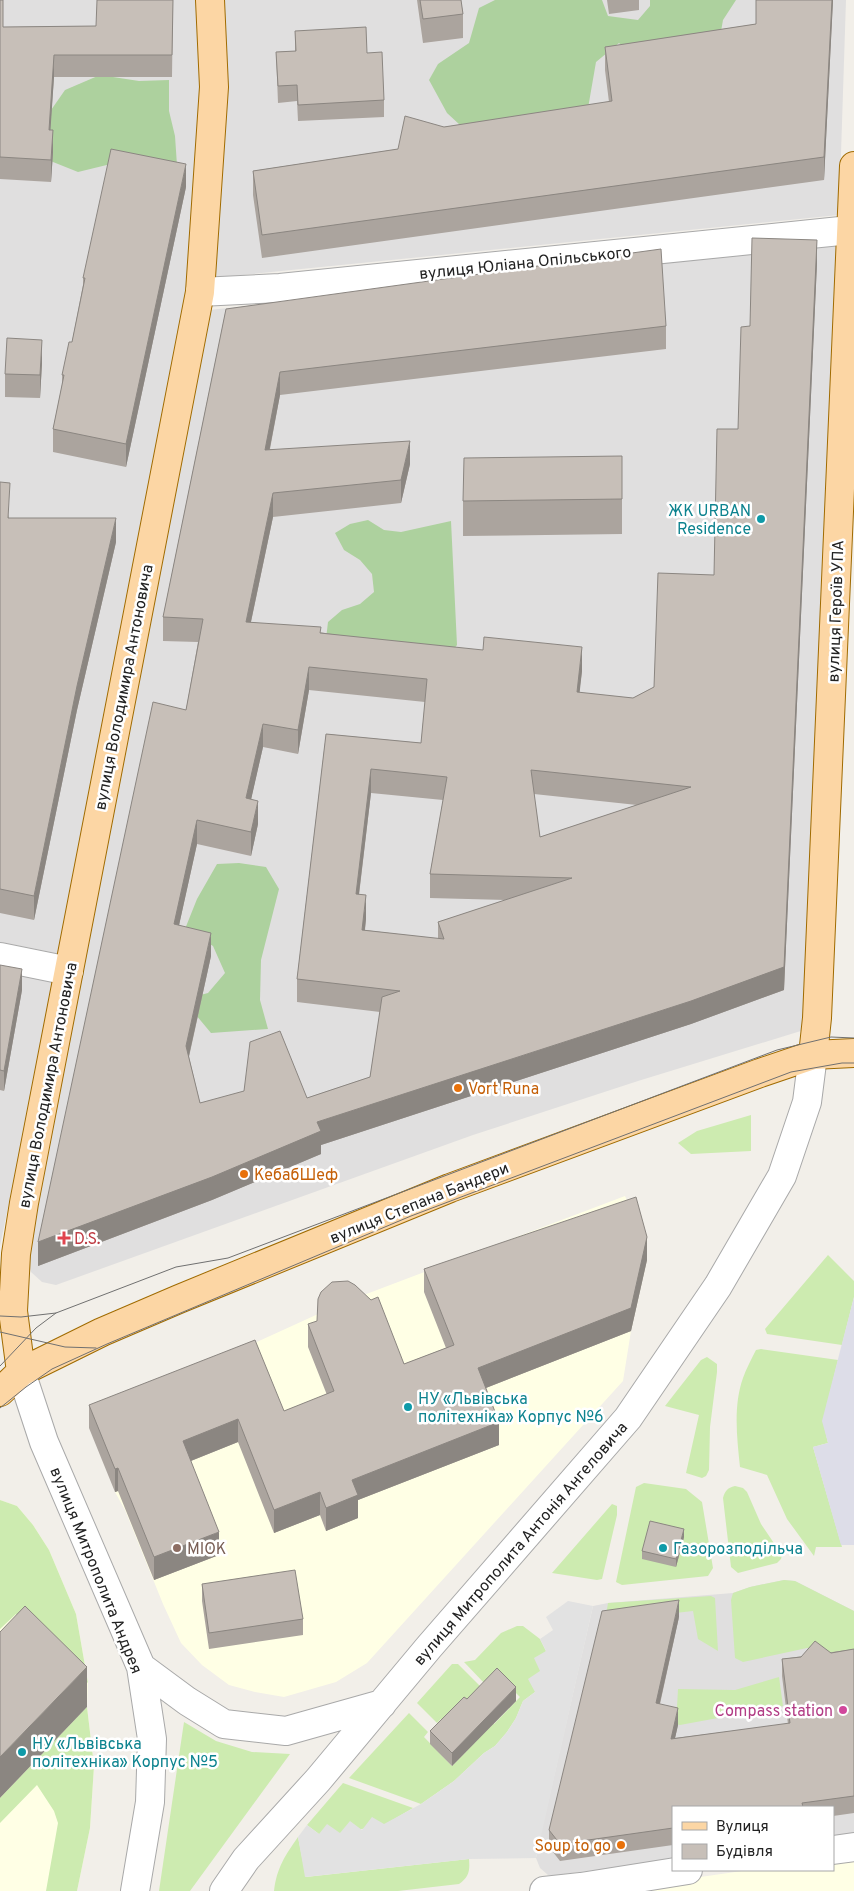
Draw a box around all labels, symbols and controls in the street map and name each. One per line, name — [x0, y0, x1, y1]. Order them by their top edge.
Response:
street label: вулиця Юліана Опільського — [418, 243, 632, 285]
place label: ЖК URBAN Residence — [668, 502, 751, 540]
marker: ЖК URBAN Residence — [755, 513, 767, 525]
street label: вулиця Героїв УПА — [825, 539, 849, 683]
street label: вулиця Володимира Антоновича — [91, 563, 159, 812]
street label: вулиця Володимира Антоновича — [15, 961, 83, 1210]
place label: Vort Runa — [468, 1080, 539, 1100]
marker: Vort Runa — [452, 1082, 464, 1094]
street label: вулиця Степана Бандери — [327, 1159, 512, 1249]
place label: КебабШеф — [254, 1166, 338, 1186]
marker: КебабШеф — [238, 1168, 250, 1180]
place label: D.S. — [74, 1230, 100, 1250]
marker: D.S. — [58, 1232, 70, 1244]
place label: НУ «Львівська політехніка» Корпус №6 — [418, 1390, 604, 1428]
marker: НУ «Львівська політехніка» Корпус №6 — [402, 1401, 414, 1413]
street label: вулиця Митрополита Антонія Ангеловича — [410, 1418, 633, 1670]
street label: вулиця Митрополита Андрея — [44, 1464, 146, 1677]
place label: МІОК — [187, 1540, 226, 1560]
place label: Газорозподільча — [673, 1540, 803, 1560]
marker: МІОК — [171, 1542, 183, 1554]
marker: Газорозподільча — [657, 1542, 669, 1554]
place label: Compass station — [714, 1702, 833, 1722]
marker: Compass station — [837, 1704, 849, 1716]
place label: НУ «Львівська політехніка» Корпус №5 — [32, 1735, 218, 1773]
marker: НУ «Львівська політехніка» Корпус №5 — [16, 1746, 28, 1758]
legend — [672, 1806, 834, 1871]
text: Вулиця — [716, 1818, 769, 1837]
place label: Soup to go — [534, 1837, 611, 1857]
marker: Soup to go — [615, 1839, 627, 1851]
text: Будівля — [716, 1843, 773, 1862]

